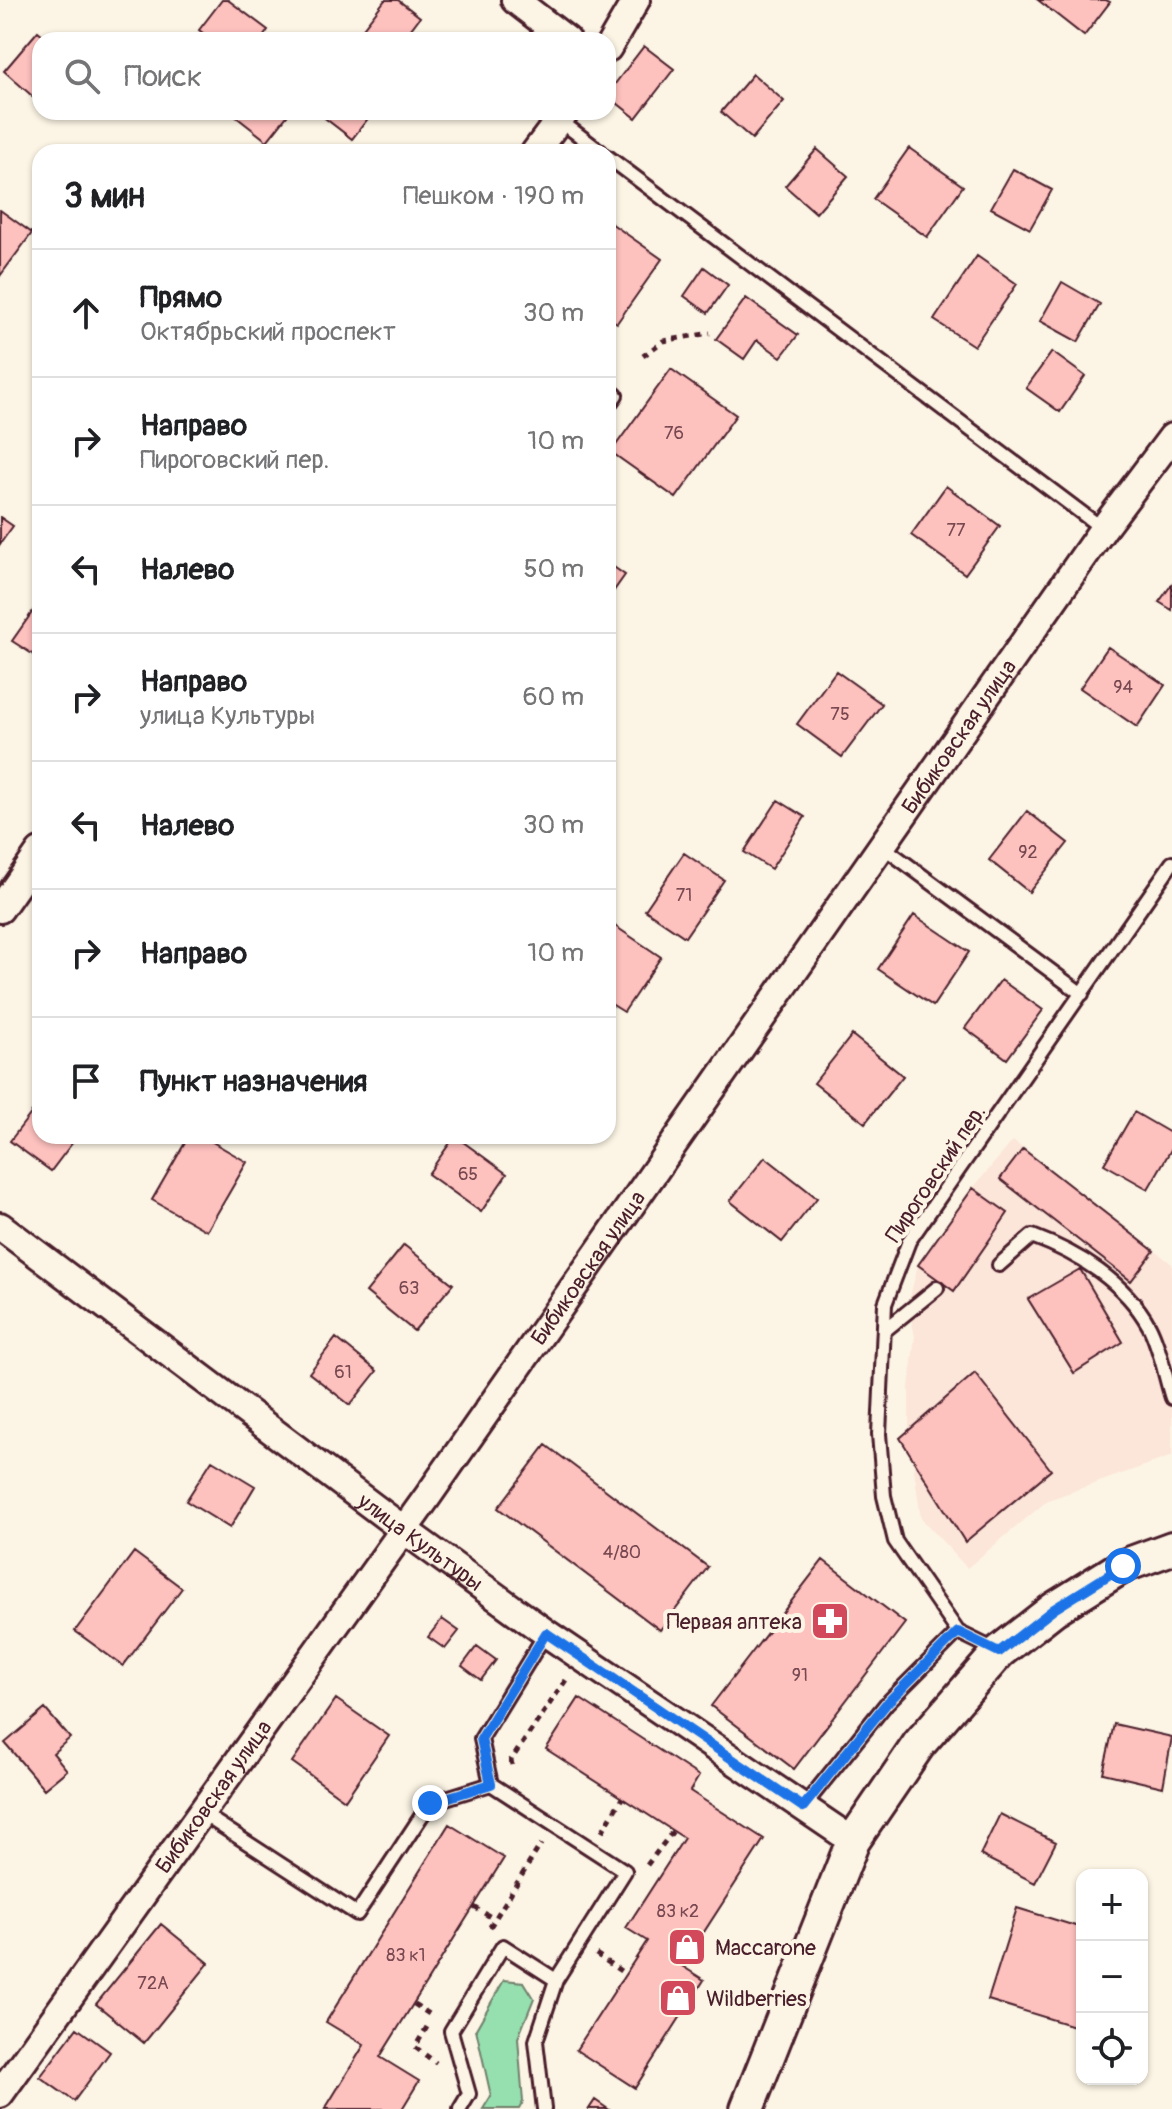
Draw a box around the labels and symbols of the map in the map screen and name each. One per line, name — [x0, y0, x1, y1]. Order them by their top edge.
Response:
house number: 76 — [664, 422, 684, 445]
house number: 77 — [946, 519, 966, 542]
street label: Бибиковская улица — [896, 654, 1023, 819]
house number: 94 — [1113, 676, 1133, 699]
house number: 75 — [830, 703, 850, 726]
house number: 92 — [1018, 841, 1038, 864]
house number: 71 — [676, 884, 692, 907]
street label: Пироговский пер. — [879, 1099, 992, 1248]
house number: 65 — [458, 1163, 478, 1186]
street label: Бибиковская улица — [525, 1185, 652, 1351]
house number: 63 — [399, 1277, 419, 1300]
house number: 61 — [334, 1361, 352, 1384]
street label: улица Культуры — [351, 1487, 488, 1598]
house number: 4/80 — [603, 1541, 641, 1564]
route start — [1105, 1548, 1141, 1584]
pharmacy icon: Первая аптека — [809, 1600, 851, 1642]
place label: Первая аптека — [667, 1608, 802, 1636]
house number: 91 — [792, 1664, 808, 1687]
street label: Бибиковская улица — [149, 1715, 278, 1879]
route end — [412, 1785, 448, 1821]
house number: 83 к2 — [657, 1900, 699, 1923]
shop icon: Maccarone — [666, 1926, 708, 1968]
place label: Maccarone — [715, 1934, 816, 1962]
house number: 83 к1 — [386, 1944, 426, 1967]
house number: 72А — [137, 1972, 169, 1995]
shop icon: Wildberries — [657, 1977, 699, 2019]
place label: Wildberries — [706, 1985, 807, 2013]

